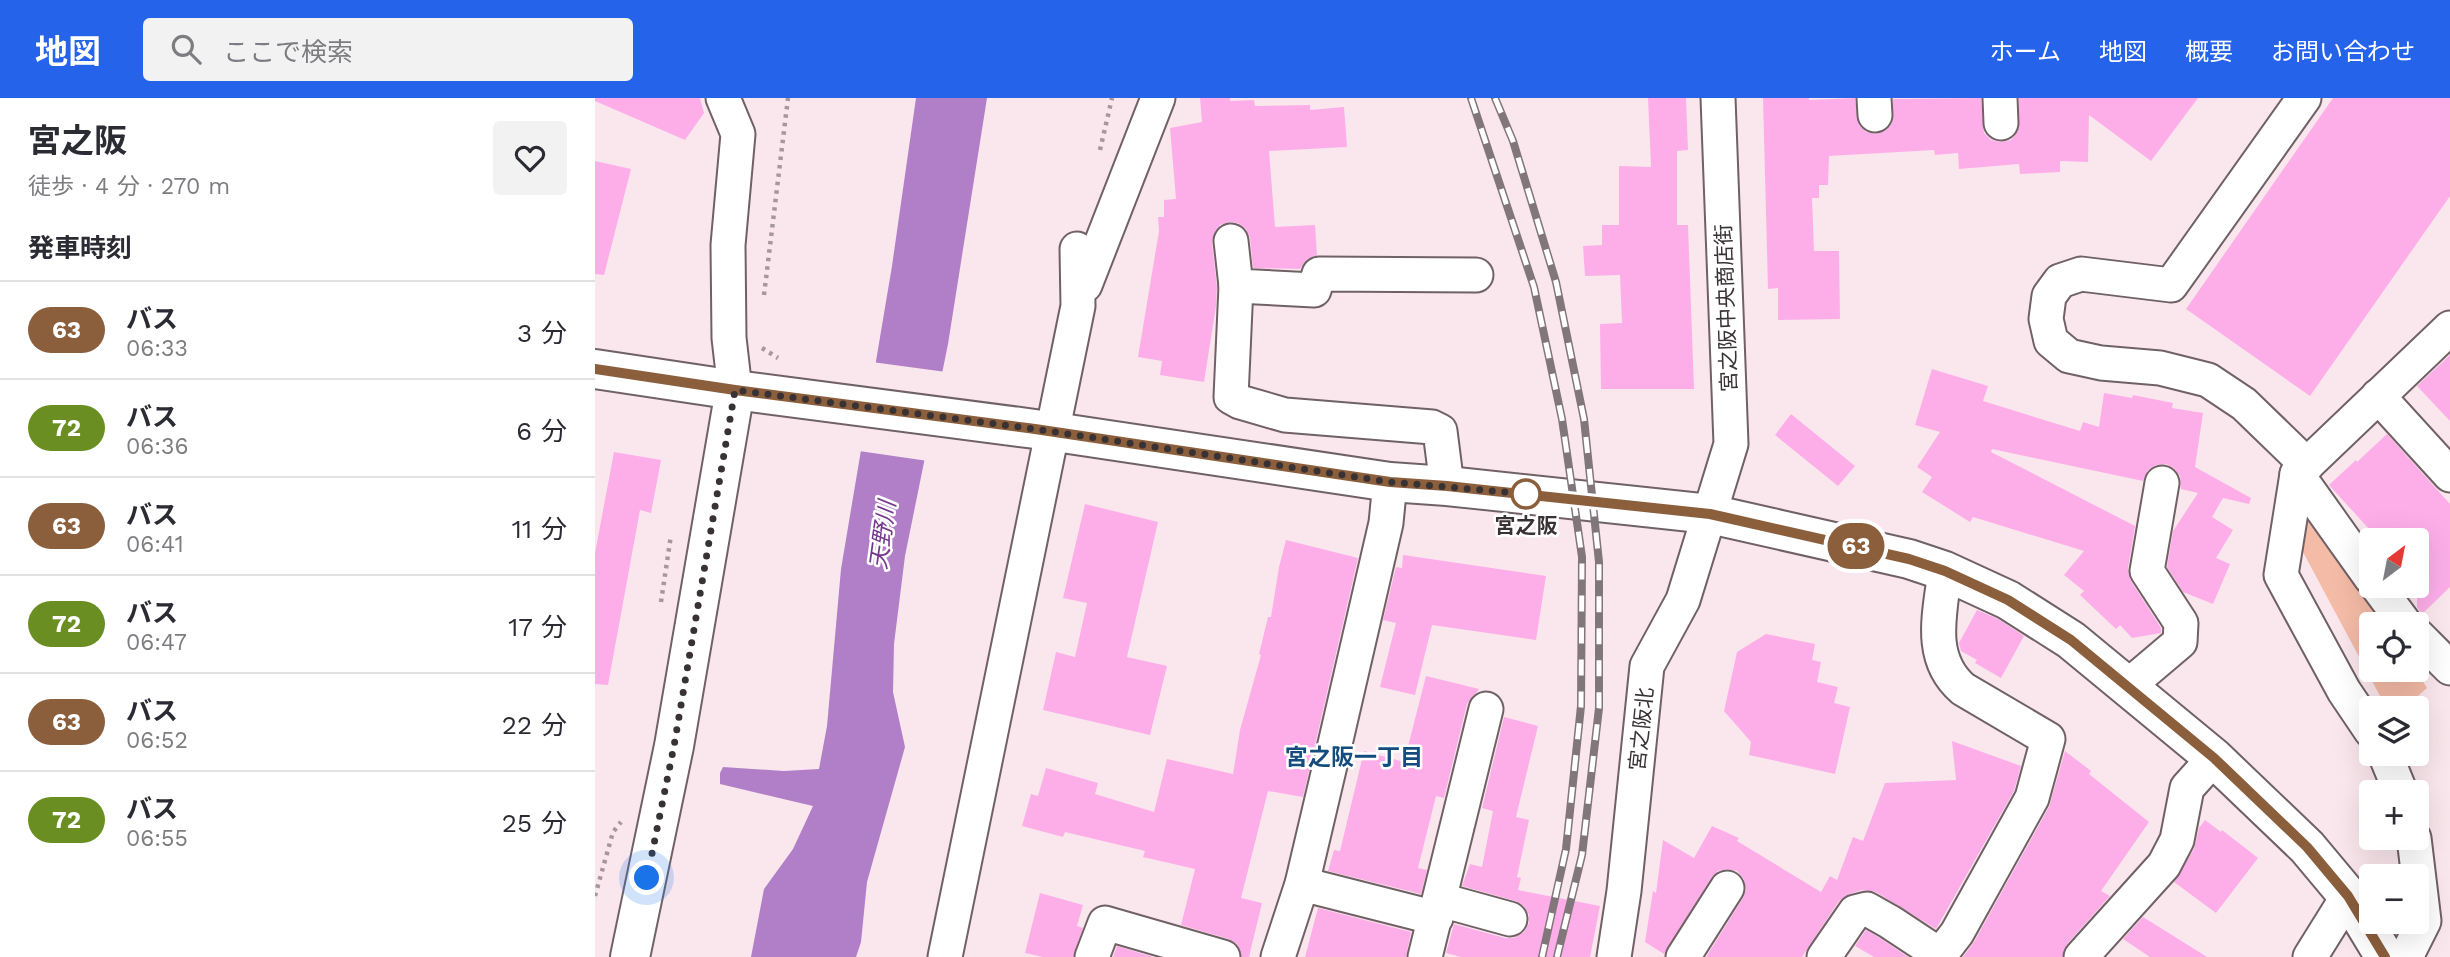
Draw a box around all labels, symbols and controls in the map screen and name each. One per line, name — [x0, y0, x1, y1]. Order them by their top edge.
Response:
search box — [143, 18, 633, 81]
icon: search — [167, 30, 205, 68]
text: 地図 — [35, 32, 101, 71]
text: ここで検索 — [223, 37, 353, 67]
text: ホーム — [1990, 38, 2061, 66]
text: 地図 — [2099, 38, 2147, 66]
text: 概要 — [2185, 38, 2233, 66]
text: お問い合わせ — [2271, 38, 2415, 66]
text: 宮之阪 — [28, 121, 127, 160]
button: heart — [493, 121, 567, 195]
text: 徒歩 · 4 分 · 270 m — [28, 173, 230, 200]
street label: 宮之阪中央商店街 — [1711, 224, 1741, 392]
text: 発車時刻 — [28, 233, 132, 263]
text: バス — [126, 304, 178, 334]
text: 63 — [52, 316, 81, 344]
text: 3 分 — [517, 318, 567, 348]
text: 06:33 — [126, 335, 188, 362]
text: バス — [126, 402, 178, 432]
text: 72 — [52, 414, 81, 442]
text: 6 分 — [516, 416, 567, 446]
text: 06:36 — [126, 433, 189, 460]
marker: 宮之阪 — [1511, 479, 1541, 509]
water label: 天野川 — [865, 496, 902, 571]
text: バス — [126, 500, 178, 530]
text: 63 — [52, 512, 81, 540]
place label: 宮之阪 — [1495, 513, 1558, 538]
text: 11 分 — [512, 514, 567, 544]
line badge: 63 — [1825, 523, 1887, 569]
north arrow — [2359, 528, 2429, 598]
map controls — [2359, 528, 2429, 934]
text: 06:41 — [126, 531, 184, 558]
text: 63 — [1841, 532, 1871, 560]
text: バス — [126, 598, 178, 628]
text: 72 — [52, 610, 81, 638]
text: 17 分 — [508, 612, 567, 642]
button: locate — [2359, 612, 2429, 682]
text: 06:47 — [126, 629, 187, 656]
street label: 宮之阪北 — [1624, 686, 1658, 772]
text: バス — [126, 696, 178, 726]
button: layers — [2359, 696, 2429, 766]
text: 63 — [52, 708, 81, 736]
text: 22 分 — [502, 710, 567, 740]
text: 06:52 — [126, 727, 188, 754]
district label: 宮之阪一丁目 — [1285, 744, 1423, 771]
button: + — [2359, 780, 2429, 850]
text: バス — [126, 794, 178, 824]
text: 72 — [52, 806, 81, 834]
text: 25 分 — [502, 808, 567, 838]
text: 06:55 — [126, 825, 188, 852]
your location — [629, 860, 664, 895]
button: − — [2359, 864, 2429, 934]

